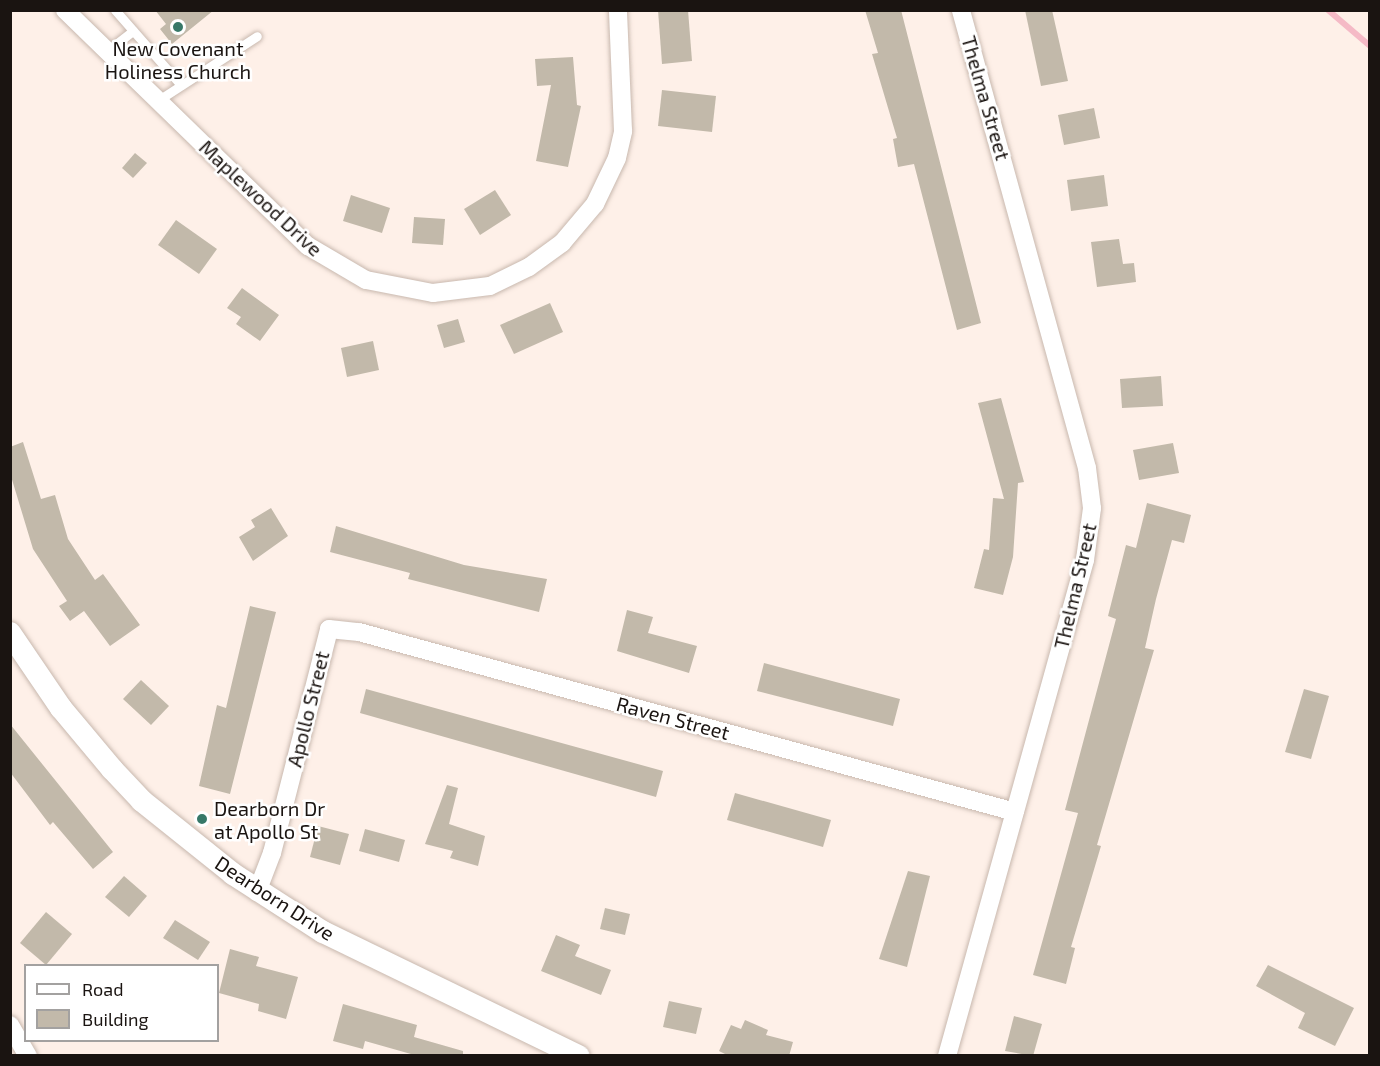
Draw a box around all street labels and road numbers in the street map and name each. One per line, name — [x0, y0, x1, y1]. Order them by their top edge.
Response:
street label: Thelma Street — [957, 33, 1015, 163]
street label: Maplewood Drive — [195, 135, 327, 261]
street label: Thelma Street — [1049, 521, 1101, 651]
street label: Apollo Street — [282, 649, 334, 769]
street label: Raven Street — [614, 691, 732, 745]
street label: Dearborn Drive — [211, 851, 339, 945]

